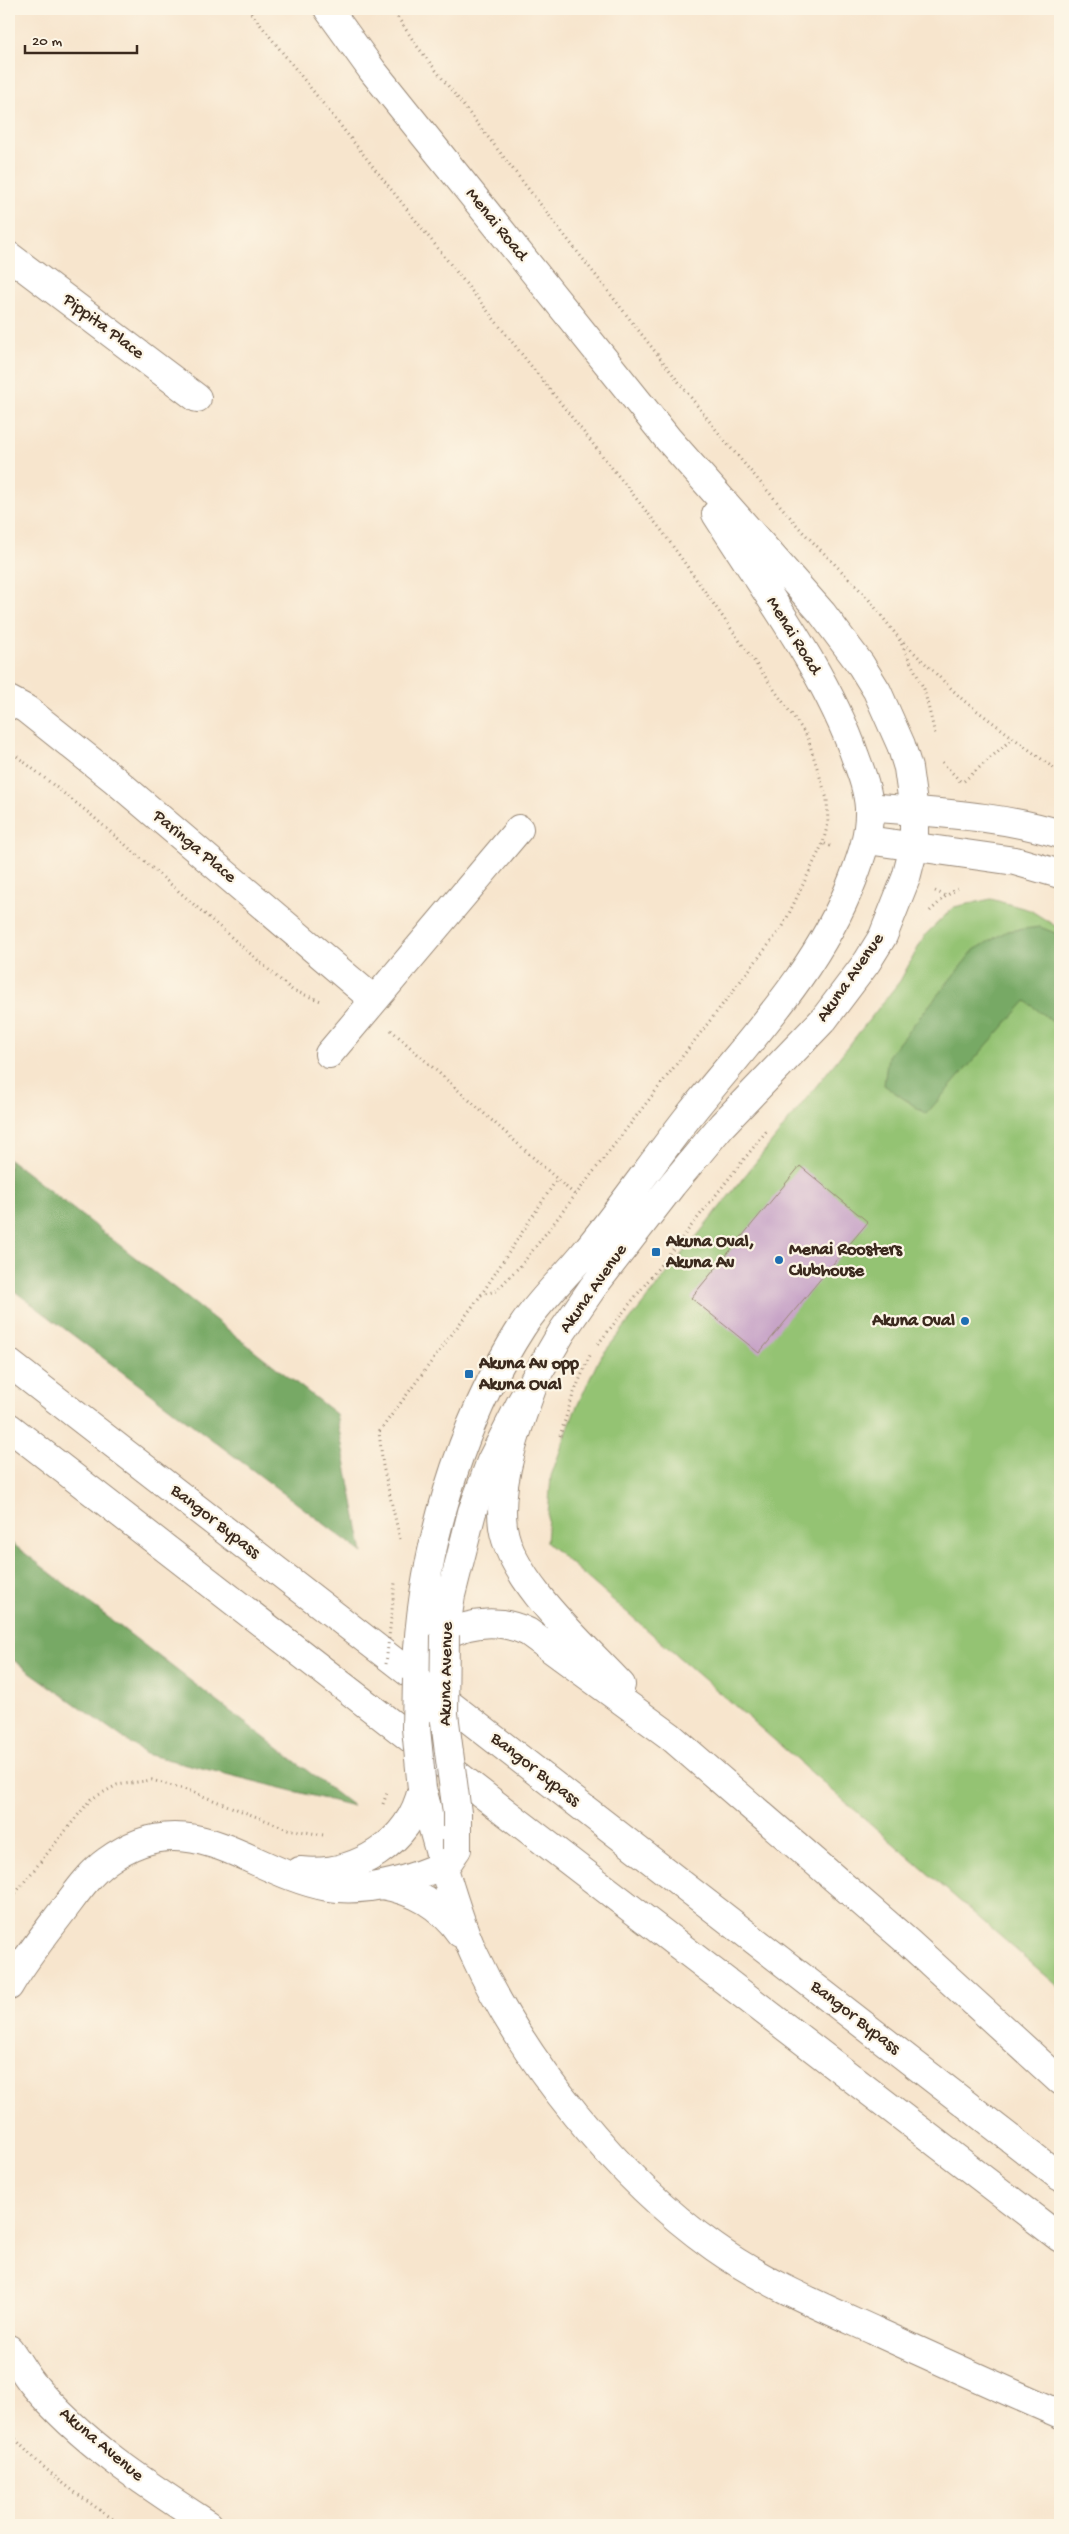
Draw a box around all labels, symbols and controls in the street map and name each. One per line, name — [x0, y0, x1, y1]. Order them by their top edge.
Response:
scale bar — [25, 22, 138, 54]
text: 20 m — [32, 33, 62, 51]
street label: Menai Road — [460, 184, 533, 267]
street label: Pippita Place — [57, 289, 148, 365]
street label: Menai Road — [761, 593, 826, 680]
street label: Paringa Place — [147, 805, 241, 888]
street label: Akuna Avenue — [813, 929, 890, 1027]
place label: Akuna Oval, Akuna Av — [665, 1232, 754, 1274]
street label: Akuna Avenue — [556, 1240, 633, 1338]
place label: Menai Roosters Clubhouse — [788, 1240, 903, 1282]
marker: Akuna Oval, Akuna Av — [650, 1246, 662, 1258]
marker: Menai Roosters Clubhouse — [773, 1254, 785, 1266]
place label: Akuna Oval — [871, 1311, 955, 1332]
marker: Akuna Oval — [959, 1315, 971, 1327]
place label: Akuna Av opp Akuna Oval — [478, 1354, 579, 1396]
marker: Akuna Av opp Akuna Oval — [463, 1368, 475, 1380]
street label: Bangor Bypass — [165, 1480, 265, 1564]
street label: Akuna Avenue — [436, 1621, 458, 1726]
street label: Bangor Bypass — [485, 1728, 585, 1812]
street label: Bangor Bypass — [805, 1976, 905, 2060]
street label: Akuna Avenue — [54, 2404, 148, 2487]

